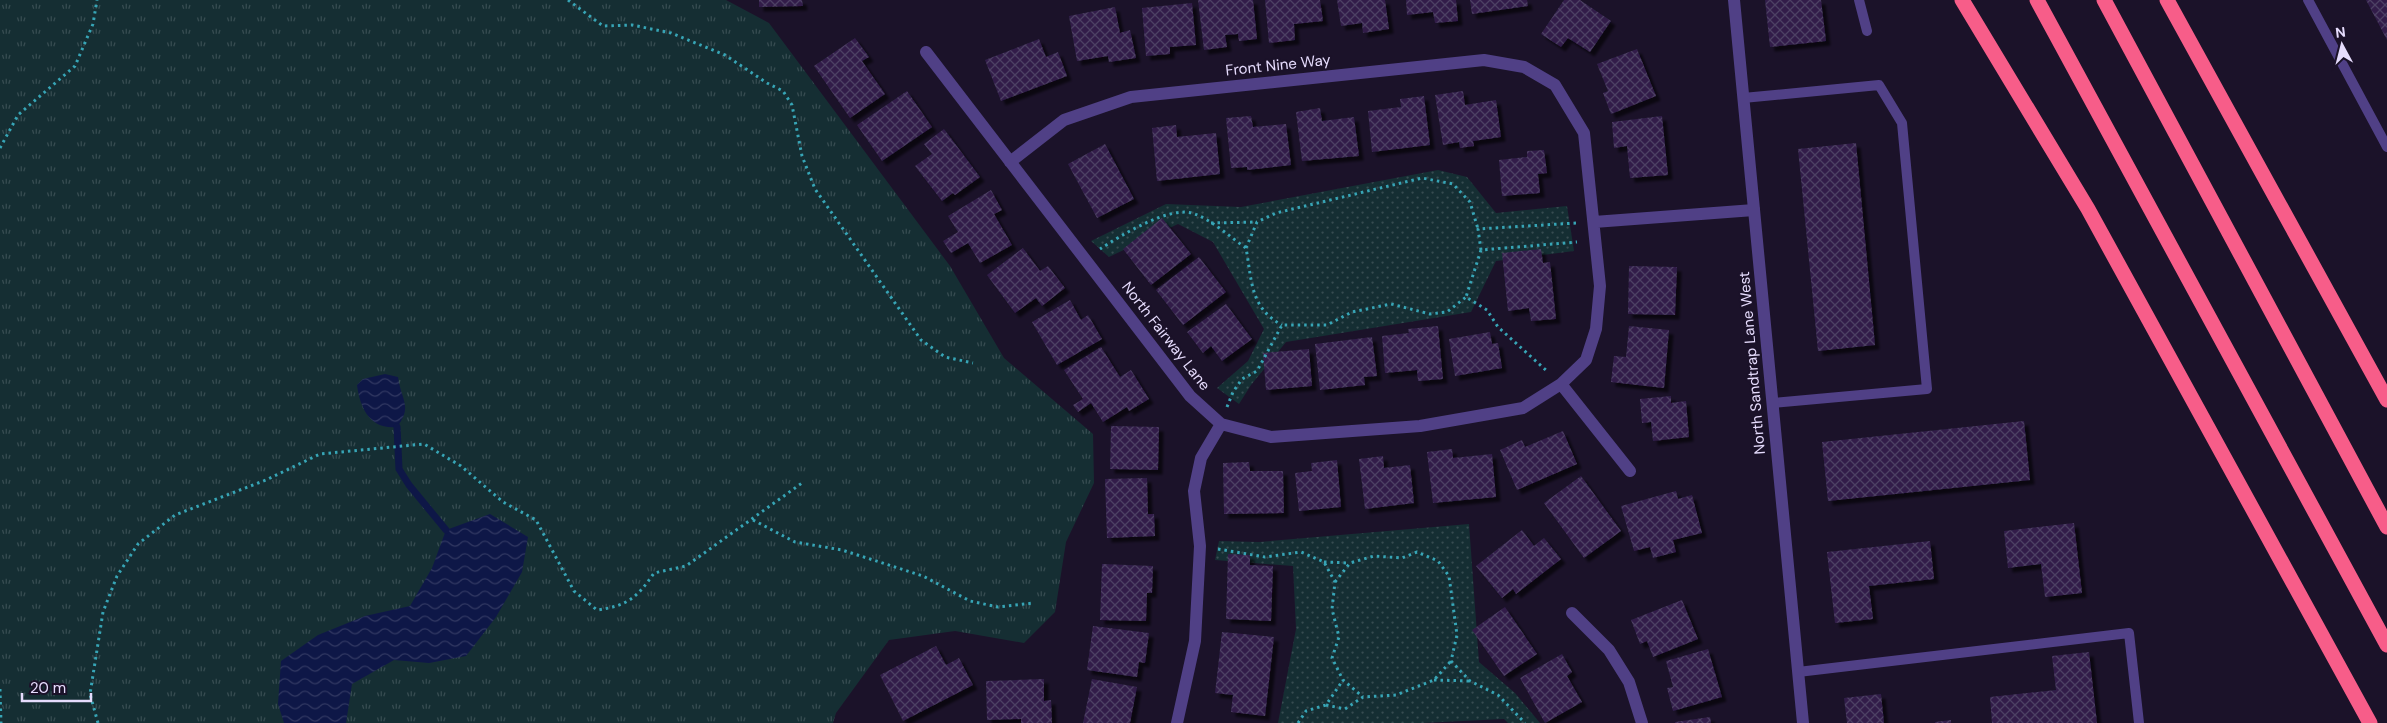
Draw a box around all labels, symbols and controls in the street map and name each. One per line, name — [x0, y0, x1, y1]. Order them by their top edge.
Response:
north arrow — [2317, 20, 2367, 70]
text: N — [2334, 23, 2347, 42]
street label: Front Nine Way — [1224, 49, 1332, 80]
street label: North Sandtrap Lane West — [1734, 271, 1770, 455]
street label: North Fairway Lane — [1117, 278, 1215, 394]
scale bar — [22, 670, 91, 702]
text: 20 m — [30, 678, 66, 698]

